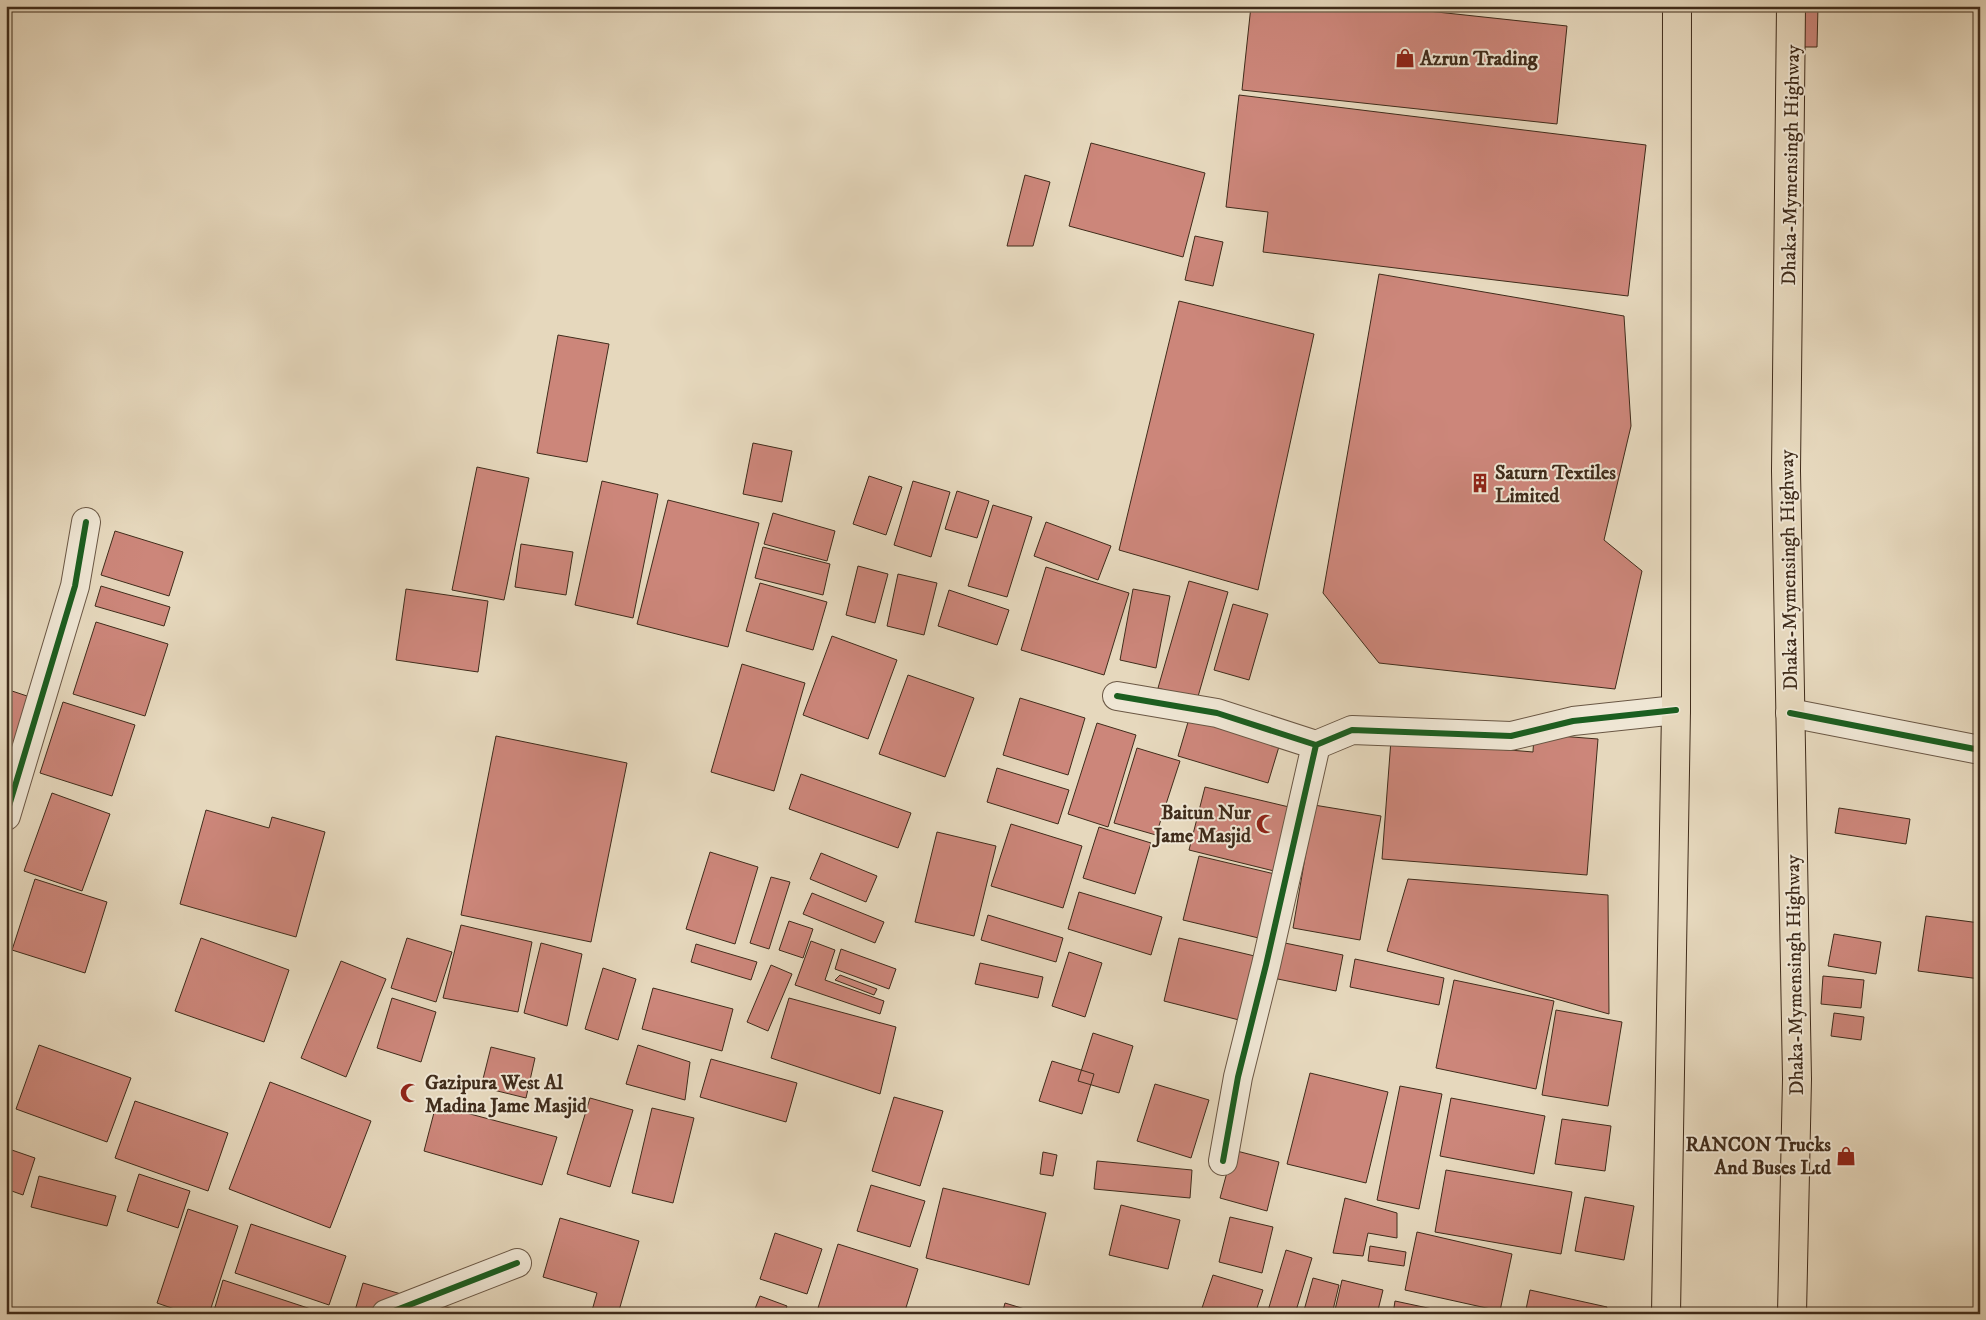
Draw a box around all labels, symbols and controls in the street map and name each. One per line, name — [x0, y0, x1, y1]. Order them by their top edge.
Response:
street label: Dhaka-Mymensingh Highway — [1777, 44, 1806, 286]
shop icon: Azrun Trading — [1394, 47, 1416, 69]
place label: Azrun Trading — [1419, 47, 1539, 72]
street label: Dhaka-Mymensingh Highway — [1775, 449, 1804, 691]
place label: Saturn Textiles Limited — [1495, 461, 1616, 509]
building icon: Saturn Textiles Limited — [1469, 472, 1491, 494]
place label: Baitun Nur Jame Masjid — [1152, 801, 1252, 849]
mosque icon: Baitun Nur Jame Masjid — [1255, 813, 1277, 835]
street label: Dhaka-Mymensingh Highway — [1781, 854, 1810, 1096]
place label: Gazipura West Al Madina Jame Masjid — [425, 1071, 588, 1119]
mosque icon: Gazipura West Al Madina Jame Masjid — [399, 1082, 421, 1104]
place label: RANCON Trucks And Buses Ltd — [1685, 1133, 1832, 1181]
shop icon: RANCON Trucks And Buses Ltd — [1835, 1145, 1857, 1167]

